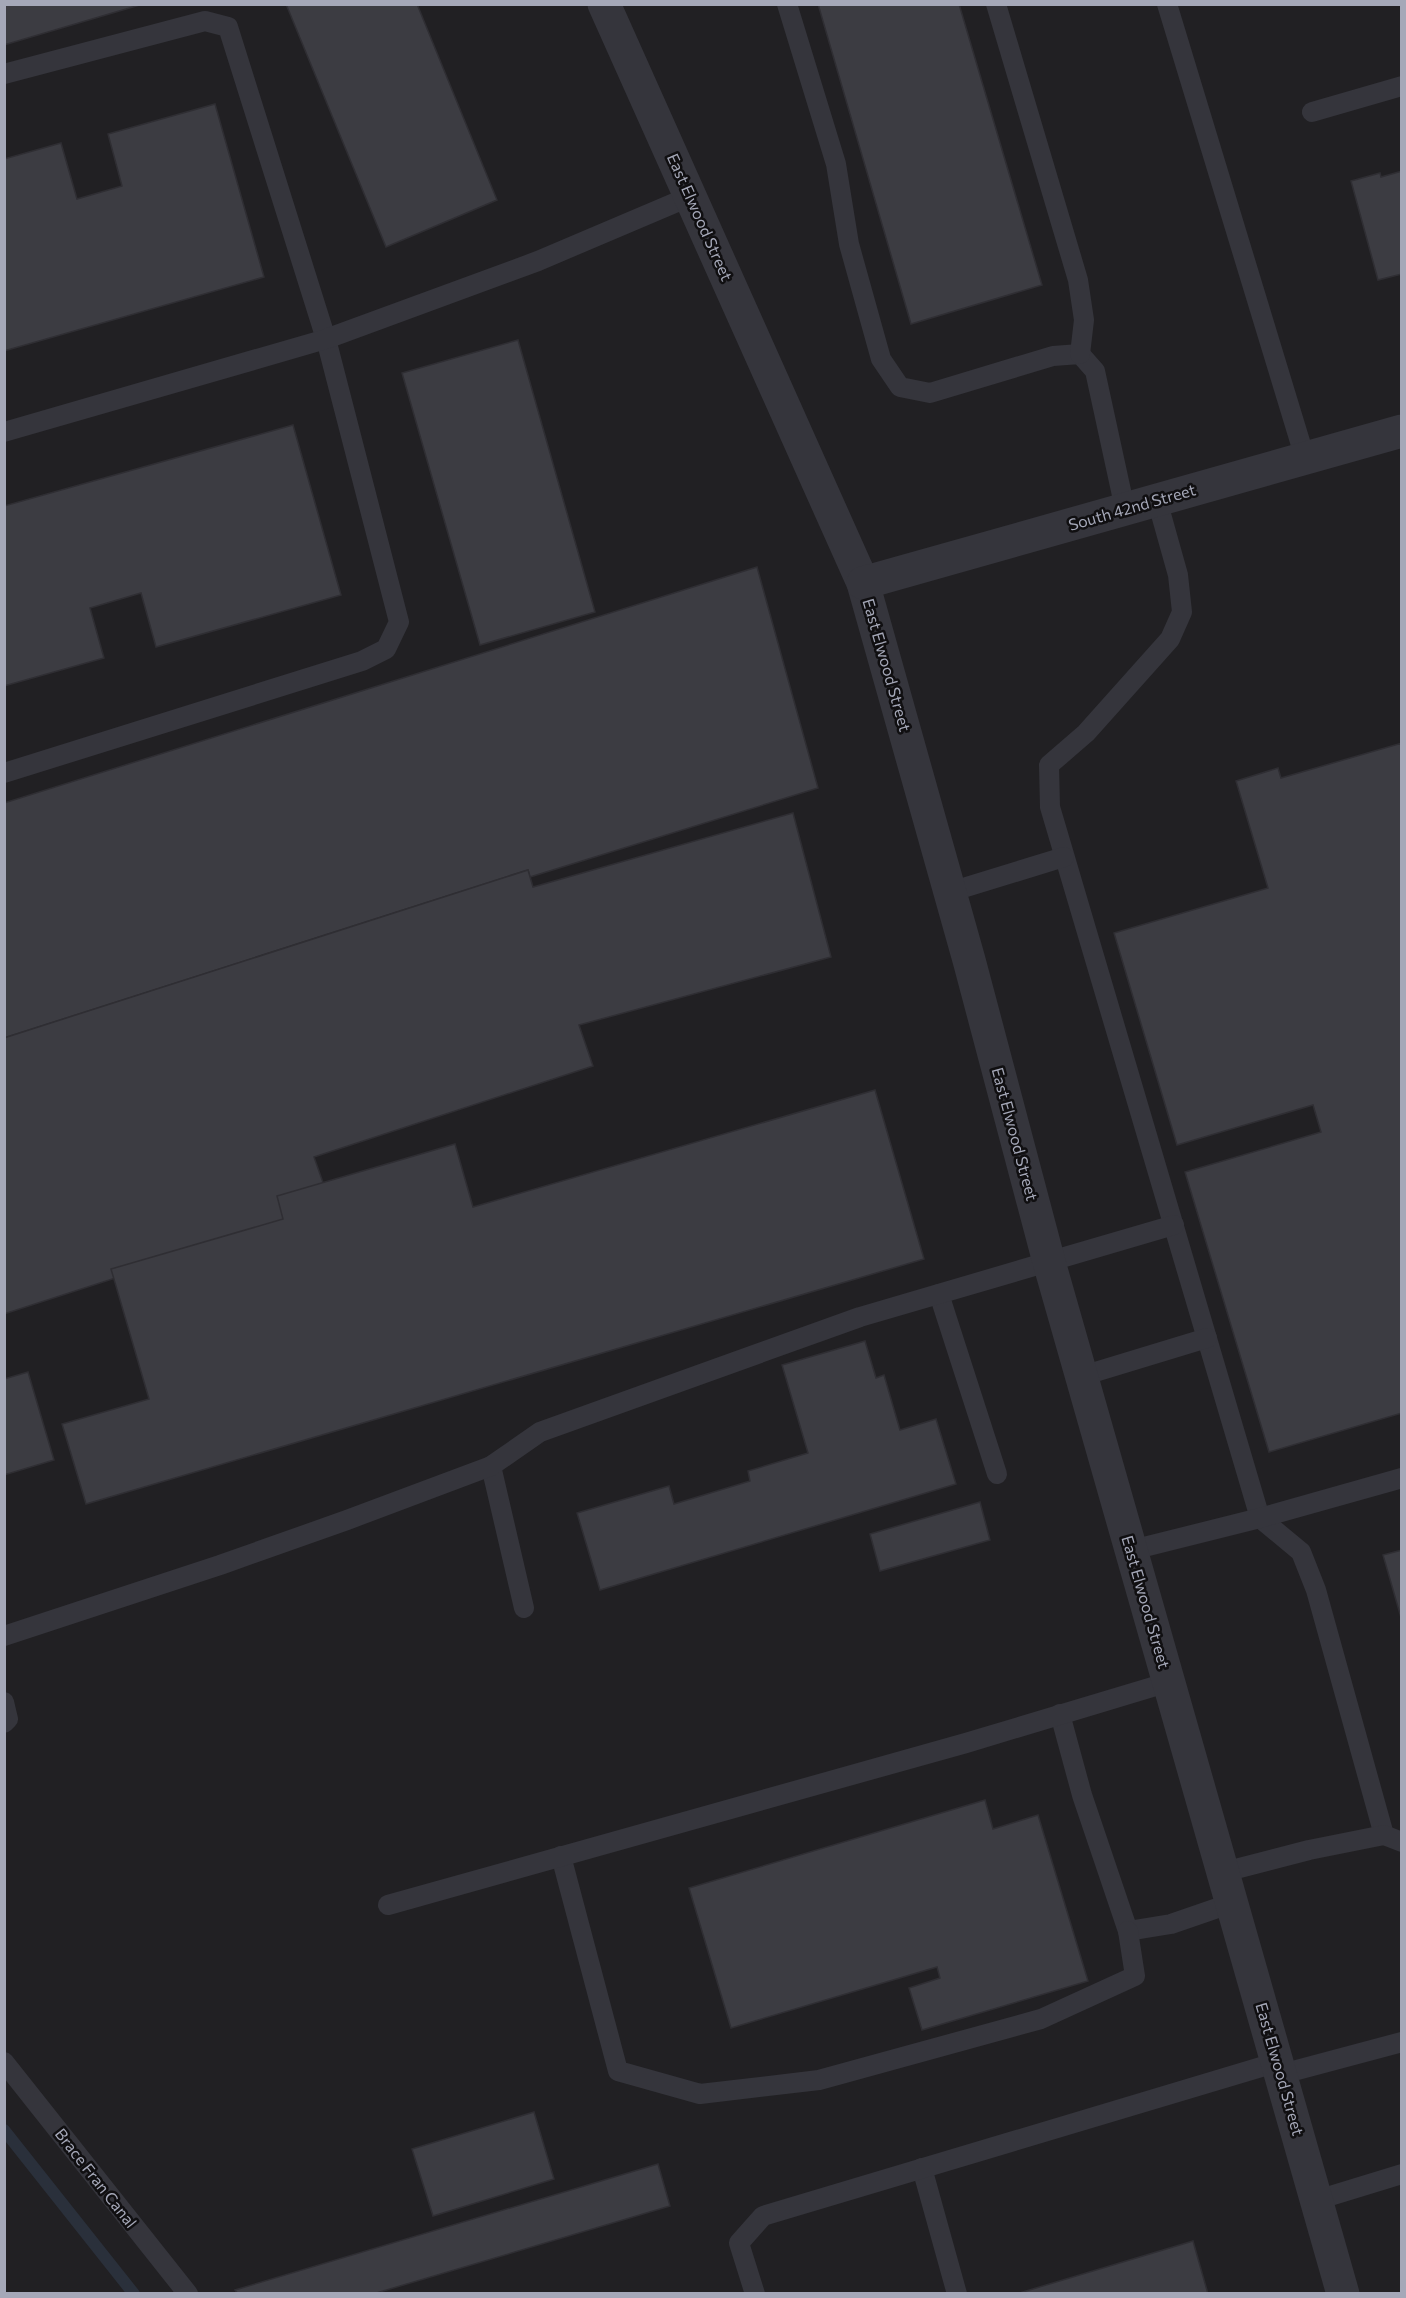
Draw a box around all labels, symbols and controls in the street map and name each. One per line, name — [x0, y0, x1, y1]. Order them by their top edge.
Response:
street label: East Elwood Street — [664, 150, 737, 284]
street label: South 42nd Street — [1066, 479, 1198, 534]
street label: East Elwood Street — [859, 596, 916, 734]
street label: East Elwood Street — [989, 1065, 1043, 1203]
street label: East Elwood Street — [1118, 1533, 1175, 1671]
street label: East Elwood Street — [1252, 2000, 1309, 2138]
street label: Brace Fran Canal — [52, 2124, 141, 2231]

